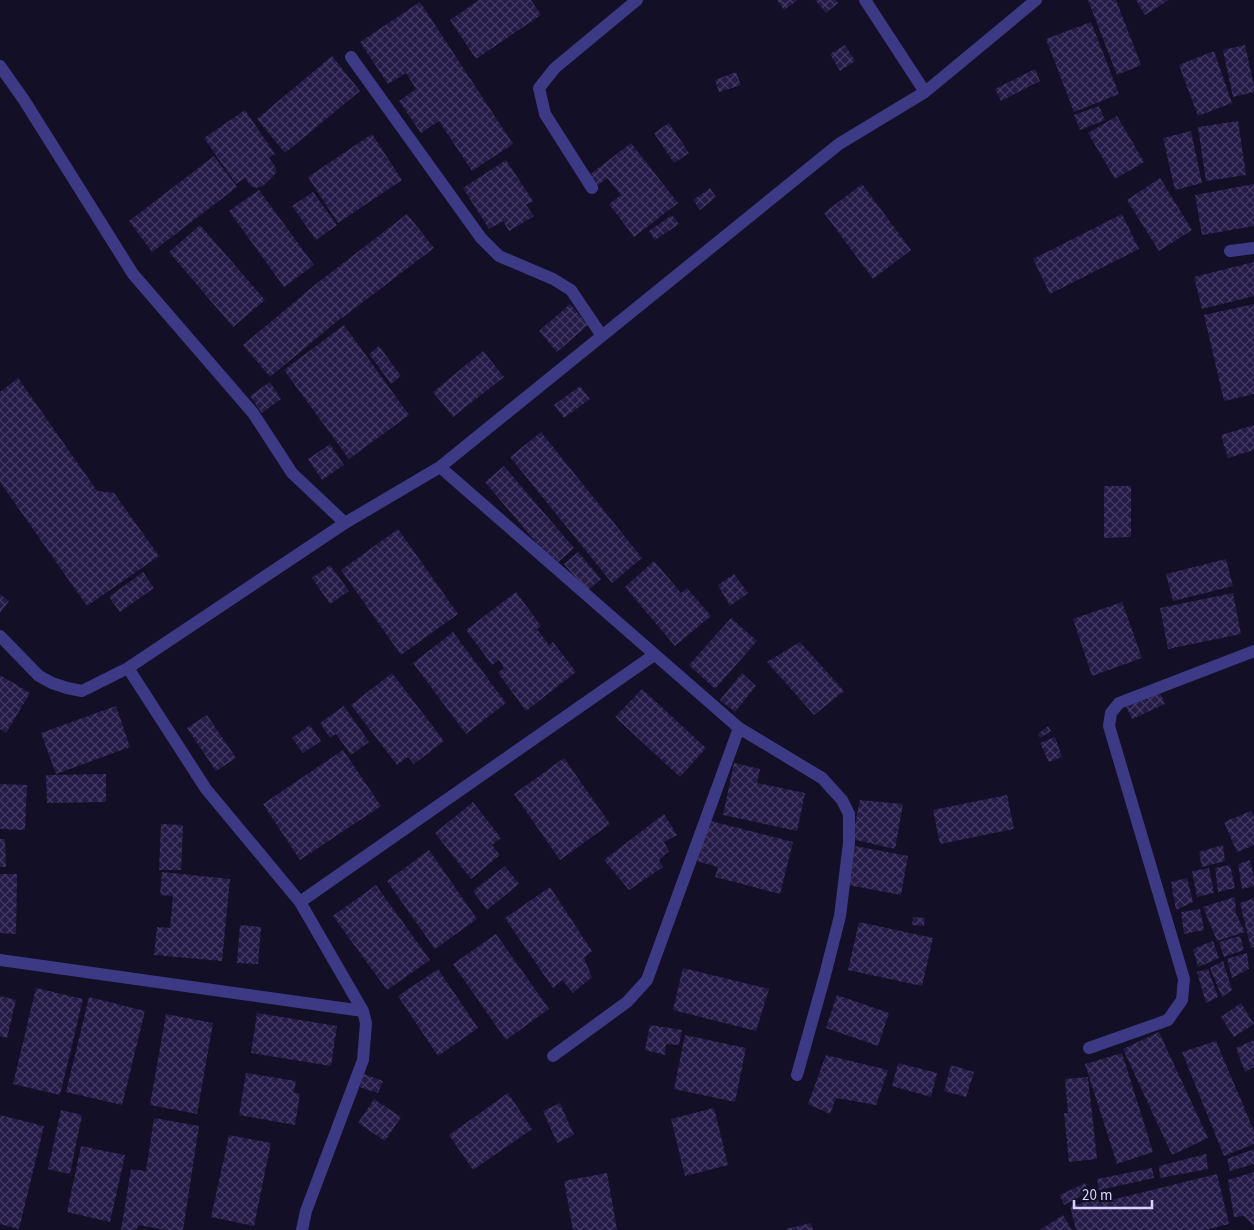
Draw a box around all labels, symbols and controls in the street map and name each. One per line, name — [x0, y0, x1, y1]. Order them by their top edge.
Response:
scale bar — [1074, 1178, 1152, 1210]
text: 20 m — [1082, 1185, 1112, 1206]

